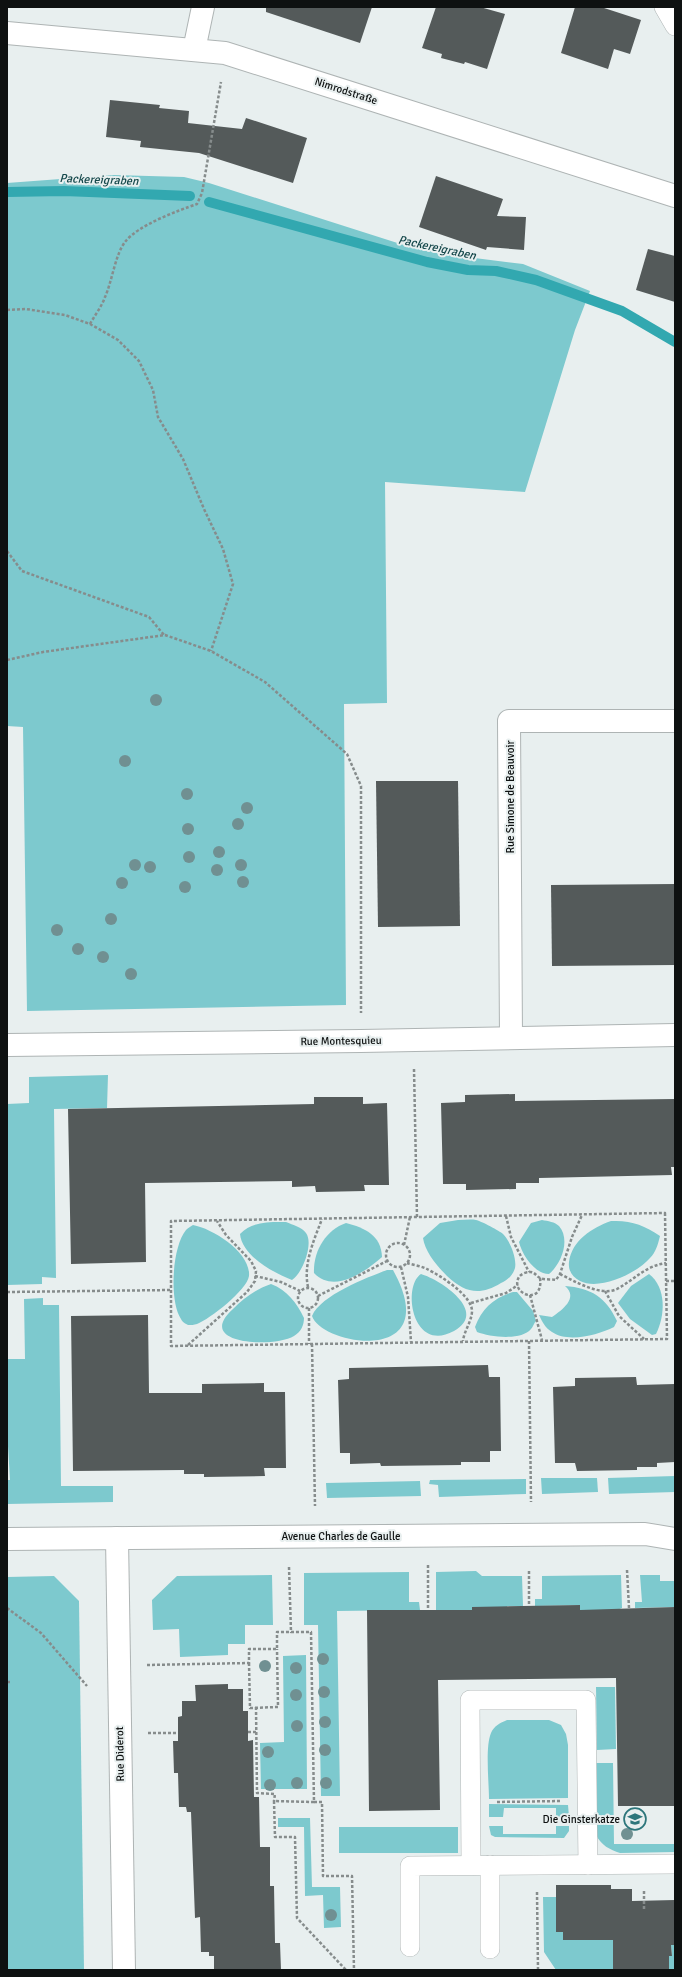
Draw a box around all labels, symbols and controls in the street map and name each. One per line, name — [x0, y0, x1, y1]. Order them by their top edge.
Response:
street label: Nimrodstraße — [313, 75, 379, 107]
water label: Packereigraben — [59, 171, 139, 189]
water label: Packereigraben — [397, 232, 478, 264]
street label: Rue Simone de Beauvoir — [504, 741, 517, 853]
street label: Rue Montesquieu — [300, 1034, 382, 1048]
street label: Avenue Charles de Gaulle — [281, 1530, 401, 1543]
street label: Rue Diderot — [113, 1726, 127, 1782]
school or university icon: Die Ginsterkatze — [622, 1806, 648, 1832]
place label: Die Ginsterkatze — [543, 1813, 620, 1826]

